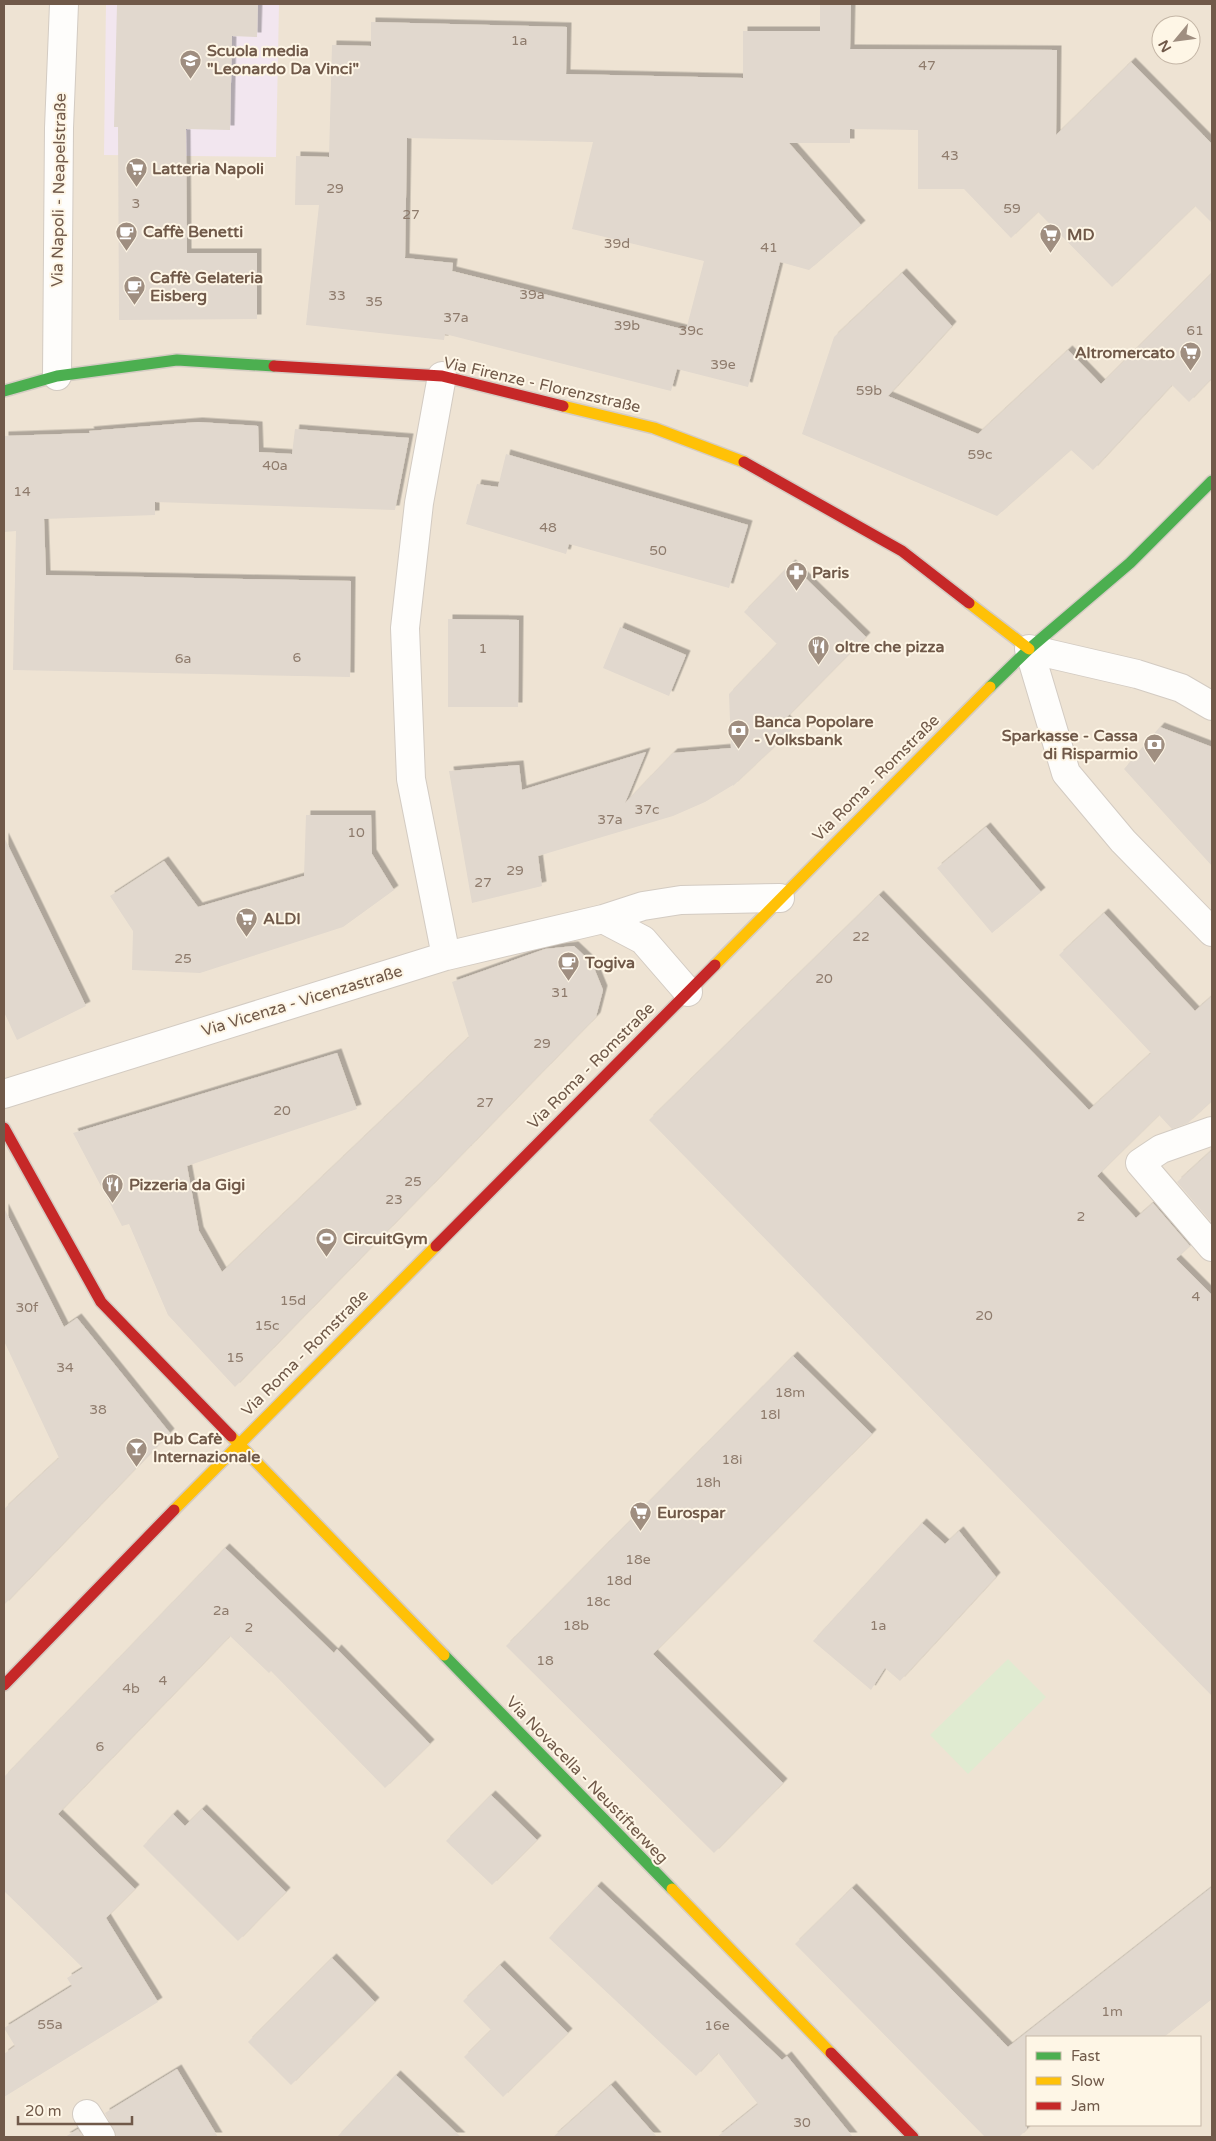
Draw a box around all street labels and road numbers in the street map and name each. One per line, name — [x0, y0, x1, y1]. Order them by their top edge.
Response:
street label: Via Napoli - Neapelstraße — [47, 93, 71, 287]
street label: Via Firenze - Florenzstraße — [441, 353, 643, 417]
street label: Via Roma - Romstraße — [808, 710, 944, 846]
street label: Via Vicenza - Vicenzastraße — [199, 961, 405, 1041]
street label: Via Roma - Romstraße — [523, 998, 659, 1134]
street label: Via Roma - Romstraße — [237, 1285, 373, 1421]
street label: Via Novacella - Neustifterweg — [502, 1692, 672, 1868]

